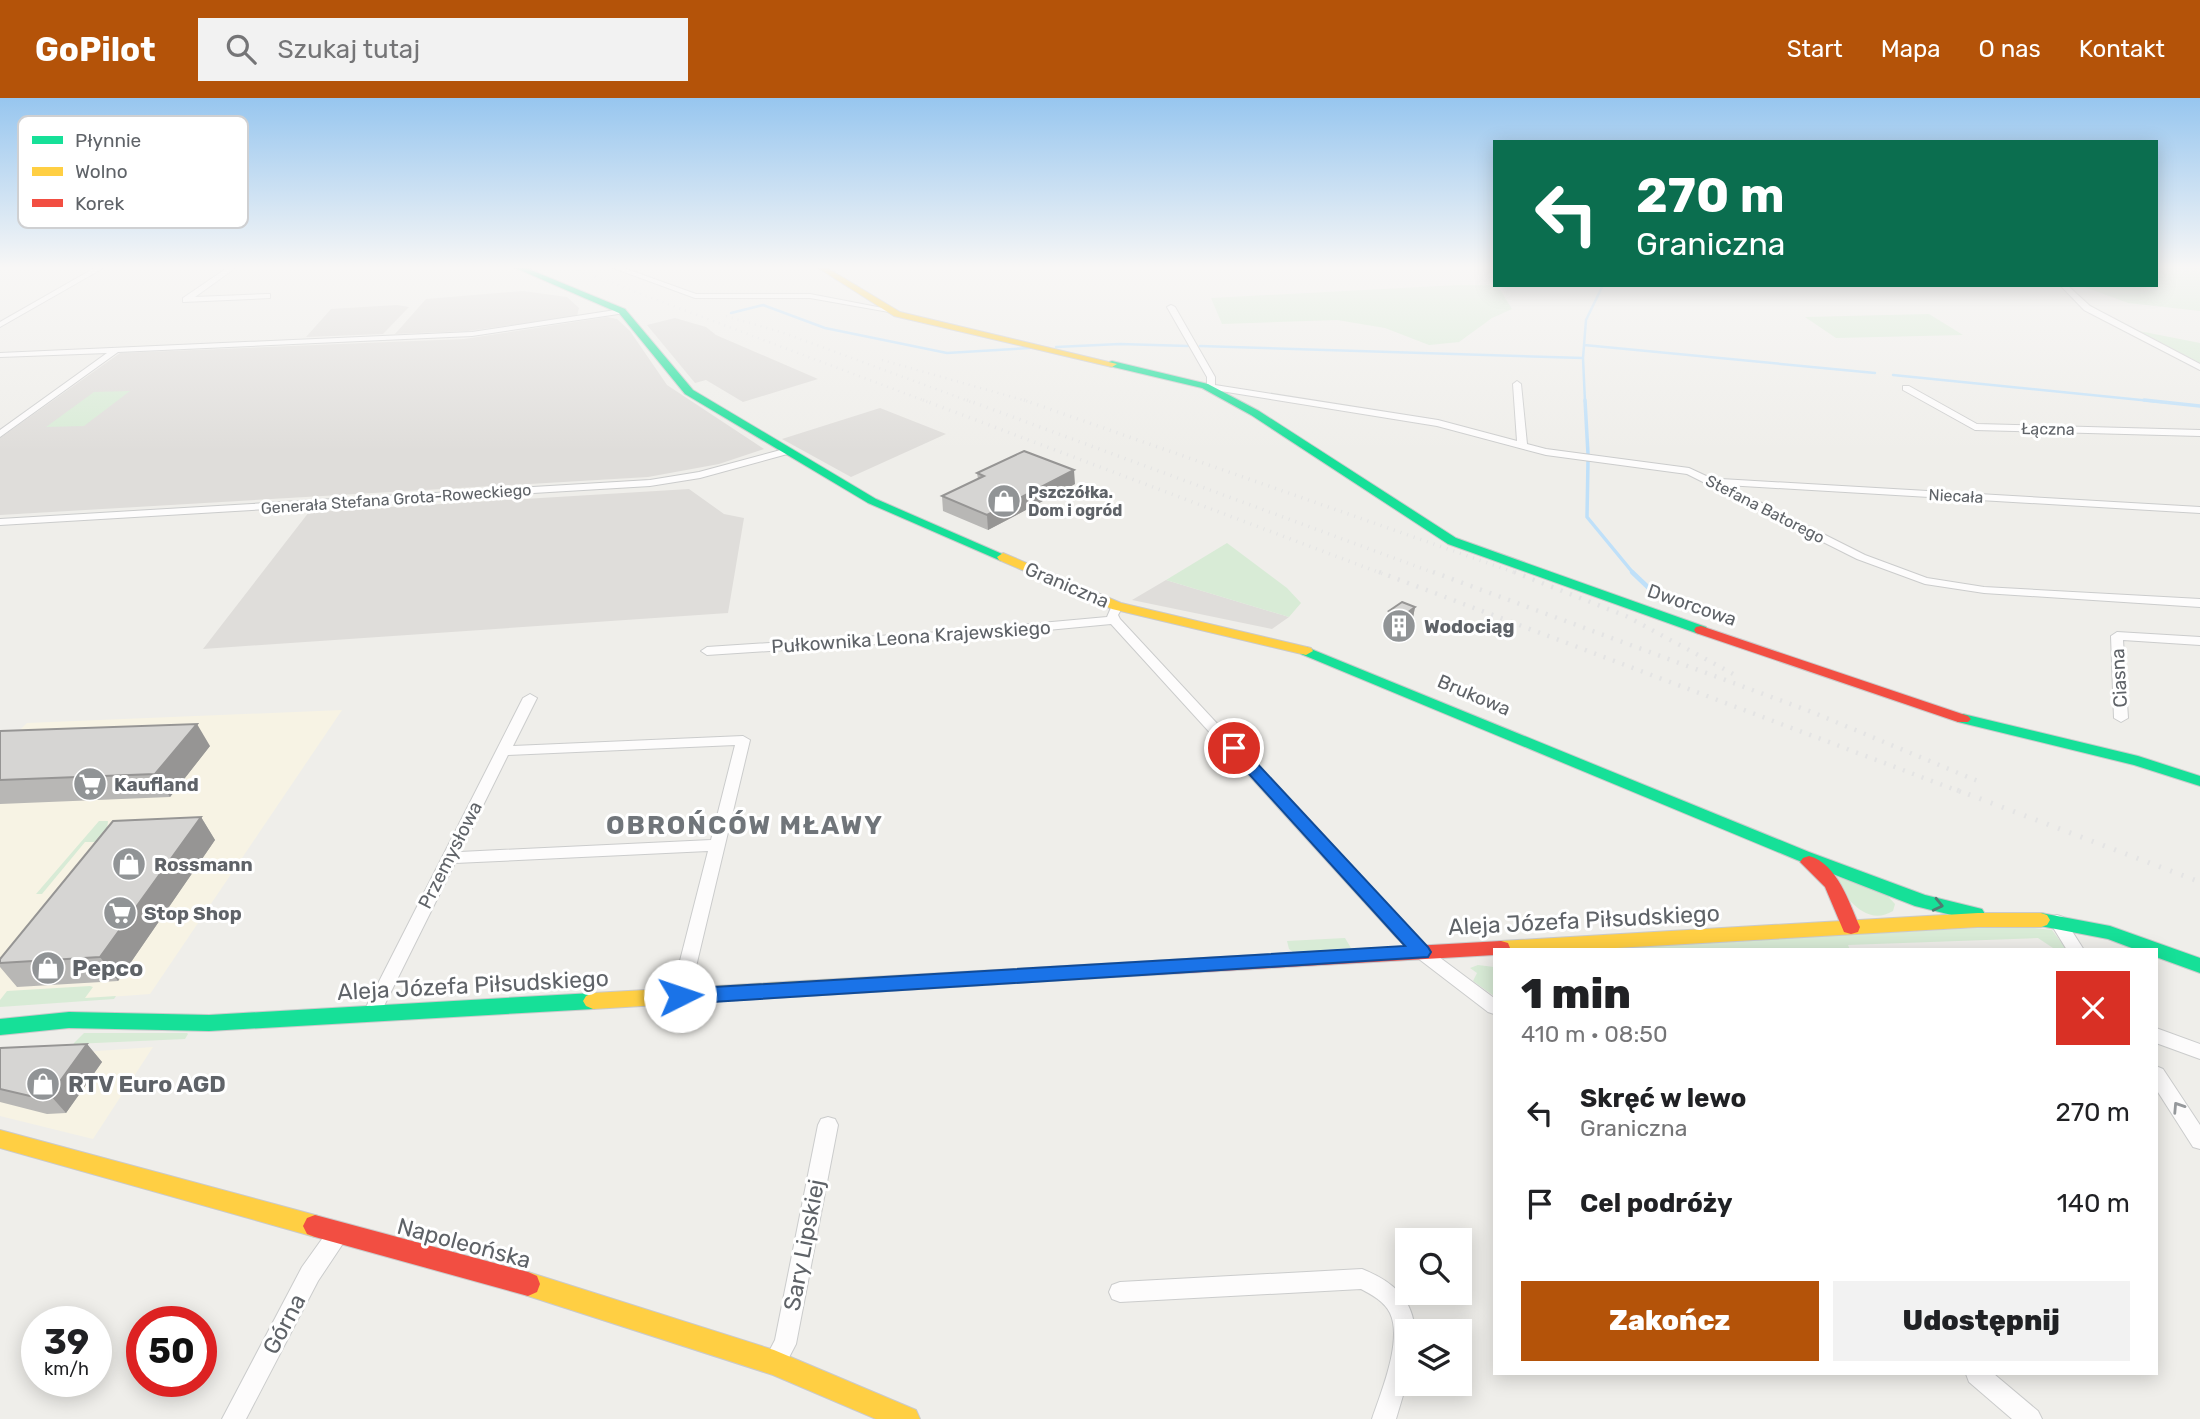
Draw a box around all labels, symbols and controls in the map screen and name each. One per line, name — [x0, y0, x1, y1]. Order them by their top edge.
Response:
search box — [198, 18, 688, 81]
text: GoPilot — [35, 30, 156, 69]
icon: search — [222, 30, 260, 68]
text: Szukaj tutaj — [278, 34, 420, 65]
text: Start — [1787, 35, 1843, 63]
text: Mapa — [1881, 35, 1941, 63]
text: O nas — [1979, 35, 2041, 63]
text: Kontakt — [2079, 35, 2165, 63]
legend — [18, 116, 248, 228]
text: Płynnie — [75, 129, 141, 152]
text: Wolno — [75, 160, 128, 183]
text: 270 m — [1636, 166, 1785, 224]
icon: left — [1521, 168, 1612, 259]
text: Korek — [75, 192, 124, 215]
text: Graniczna — [1636, 225, 1786, 263]
street label: Łączna — [2021, 419, 2075, 439]
street label: Stefana Batorego — [1702, 471, 1828, 547]
street label: Generała Stefana Grota-Roweckiego — [260, 480, 532, 518]
shop icon: Pszczółka. Dom i ogród — [985, 482, 1023, 520]
place label: Pszczółka. Dom i ogród — [1028, 483, 1122, 520]
street label: Niecała — [1928, 485, 1984, 507]
street label: Graniczna — [1022, 557, 1112, 613]
street label: Dworcowa — [1644, 579, 1740, 631]
building icon: Wodociąg — [1380, 607, 1418, 645]
place label: Wodociąg — [1424, 615, 1515, 638]
street label: Pułkownika Leona Krajewskiego — [771, 616, 1051, 658]
street label: Ciasna — [2106, 648, 2132, 708]
street label: Brukowa — [1434, 669, 1514, 721]
pin — [1204, 718, 1264, 778]
icon: arrive — [1215, 729, 1253, 767]
supermarket icon: Kaufland — [71, 765, 109, 803]
place label: Kaufland — [114, 773, 199, 796]
street label: Przemysłowa — [413, 797, 487, 913]
district label: OBROŃCÓW MŁAWY — [606, 809, 884, 841]
shop icon: Rossmann — [110, 845, 148, 883]
place label: Rossmann — [154, 853, 253, 876]
supermarket icon: Stop Shop — [101, 894, 139, 932]
one-way arrow — [1932, 897, 1944, 911]
street label: Aleja Józefa Piłsudskiego — [1447, 899, 1721, 941]
place label: Stop Shop — [144, 902, 242, 925]
shop icon: Pepco — [29, 949, 67, 987]
place label: Pepco — [72, 954, 143, 982]
position arrow — [643, 959, 717, 1033]
street label: Aleja Józefa Piłsudskiego — [336, 964, 610, 1006]
text: 1 min — [1521, 969, 1631, 1019]
button: close — [2056, 971, 2130, 1045]
text: 410 m · 08:50 — [1521, 1020, 1668, 1048]
shop icon: RTV Euro AGD — [24, 1065, 62, 1103]
place label: RTV Euro AGD — [68, 1070, 226, 1098]
text: Skręć w lewo — [1580, 1083, 1746, 1114]
icon: left — [1521, 1094, 1559, 1132]
text: 270 m — [2055, 1097, 2130, 1128]
one-way arrow — [2173, 1102, 2186, 1115]
text: Graniczna — [1580, 1114, 1687, 1142]
street label: Sary Lipskiej — [778, 1177, 830, 1313]
icon: arrive — [1521, 1185, 1559, 1223]
text: Cel podróży — [1580, 1188, 1733, 1219]
text: 140 m — [2057, 1188, 2130, 1219]
street label: Napoleońska — [394, 1212, 534, 1274]
map controls — [1395, 1228, 1472, 1396]
button: search — [1395, 1228, 1472, 1305]
button: Zakończ — [1521, 1281, 1819, 1361]
button: Udostępnij — [1833, 1281, 2130, 1361]
street label: Górna — [257, 1289, 311, 1359]
speed limit sign: 50 — [126, 1306, 217, 1397]
button: layers — [1395, 1319, 1472, 1396]
text: 39 — [44, 1321, 89, 1363]
text: km/h — [44, 1358, 89, 1380]

